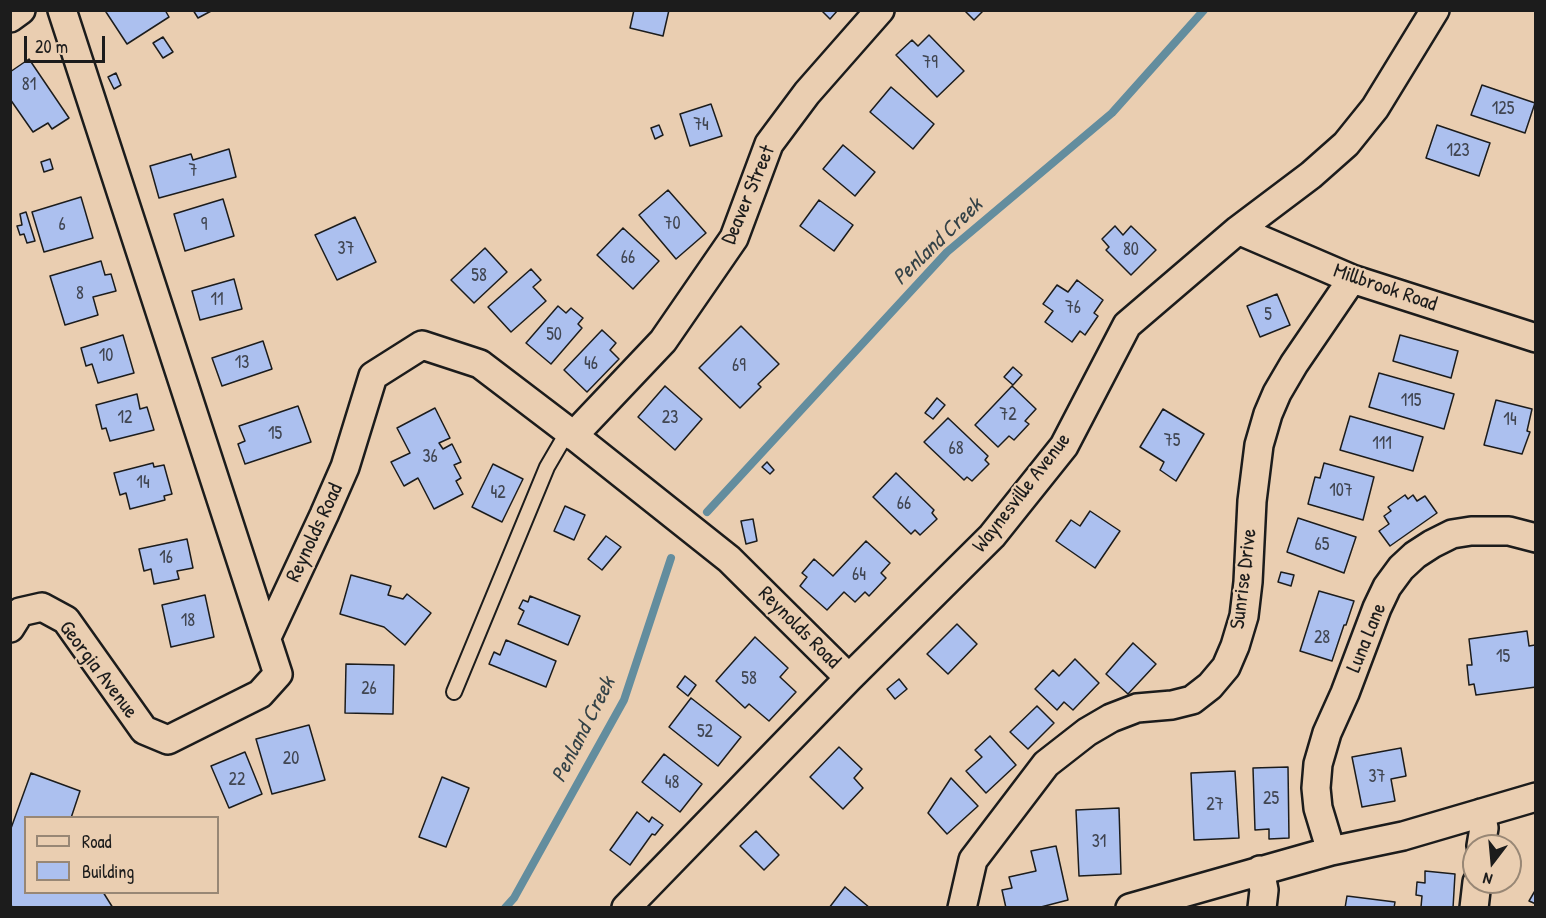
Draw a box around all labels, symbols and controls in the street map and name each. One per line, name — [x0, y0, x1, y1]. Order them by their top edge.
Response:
scale bar — [27, 24, 108, 62]
text: 20 m — [35, 34, 68, 59]
house number: 79 — [922, 52, 938, 74]
house number: 81 — [22, 74, 36, 96]
house number: 125 — [1492, 98, 1514, 120]
house number: 74 — [693, 114, 709, 136]
house number: 123 — [1446, 140, 1470, 162]
street label: Deaver Street — [717, 142, 781, 248]
house number: 7 — [189, 160, 197, 182]
water label: Penland Creek — [888, 193, 988, 291]
house number: 70 — [664, 213, 680, 235]
house number: 6 — [58, 214, 66, 236]
house number: 9 — [201, 214, 207, 236]
house number: 37 — [338, 238, 354, 260]
house number: 80 — [1123, 239, 1139, 261]
house number: 66 — [621, 247, 635, 269]
street label: Millbrook Road — [1330, 259, 1440, 317]
house number: 58 — [471, 265, 487, 287]
house number: 8 — [76, 283, 84, 305]
house number: 11 — [210, 289, 224, 311]
house number: 76 — [1065, 297, 1081, 319]
house number: 5 — [1264, 304, 1272, 326]
house number: 50 — [546, 324, 562, 346]
house number: 10 — [99, 345, 113, 367]
house number: 13 — [235, 352, 249, 374]
house number: 46 — [584, 353, 598, 375]
house number: 69 — [732, 355, 746, 377]
house number: 115 — [1401, 390, 1421, 412]
house number: 72 — [999, 404, 1017, 426]
house number: 12 — [118, 407, 132, 429]
house number: 23 — [662, 407, 678, 429]
house number: 14 — [1503, 409, 1517, 431]
house number: 15 — [268, 423, 282, 445]
street label: Waynesville Avenue — [968, 428, 1076, 558]
house number: 75 — [1164, 430, 1180, 452]
house number: 111 — [1372, 433, 1392, 455]
house number: 68 — [949, 438, 963, 460]
house number: 36 — [422, 446, 438, 468]
house number: 14 — [136, 472, 150, 494]
street label: Reynolds Road — [281, 480, 349, 586]
house number: 107 — [1329, 480, 1353, 502]
house number: 42 — [490, 482, 506, 504]
house number: 66 — [897, 493, 911, 515]
street label: Sunrise Drive — [1225, 527, 1263, 631]
house number: 65 — [1315, 534, 1329, 556]
house number: 16 — [159, 547, 173, 569]
house number: 64 — [852, 564, 866, 586]
street label: Reynolds Road — [753, 582, 845, 674]
street label: Luna Lane — [1342, 600, 1392, 676]
house number: 18 — [181, 610, 195, 632]
street label: Georgia Avenue — [53, 616, 143, 724]
house number: 28 — [1314, 627, 1330, 649]
house number: 15 — [1496, 646, 1510, 668]
house number: 58 — [741, 668, 757, 690]
water label: Penland Creek — [546, 673, 622, 787]
house number: 26 — [361, 678, 377, 700]
house number: 52 — [697, 721, 713, 743]
house number: 20 — [283, 748, 299, 770]
house number: 37 — [1369, 766, 1385, 788]
house number: 22 — [229, 769, 245, 791]
house number: 48 — [665, 772, 679, 794]
house number: 25 — [1263, 788, 1279, 810]
house number: 27 — [1206, 794, 1224, 816]
legend — [24, 816, 219, 894]
text: Road — [82, 829, 112, 854]
house number: 31 — [1092, 831, 1106, 853]
north arrow — [1462, 834, 1522, 894]
text: Building — [82, 859, 134, 884]
text: N — [1480, 868, 1495, 891]

